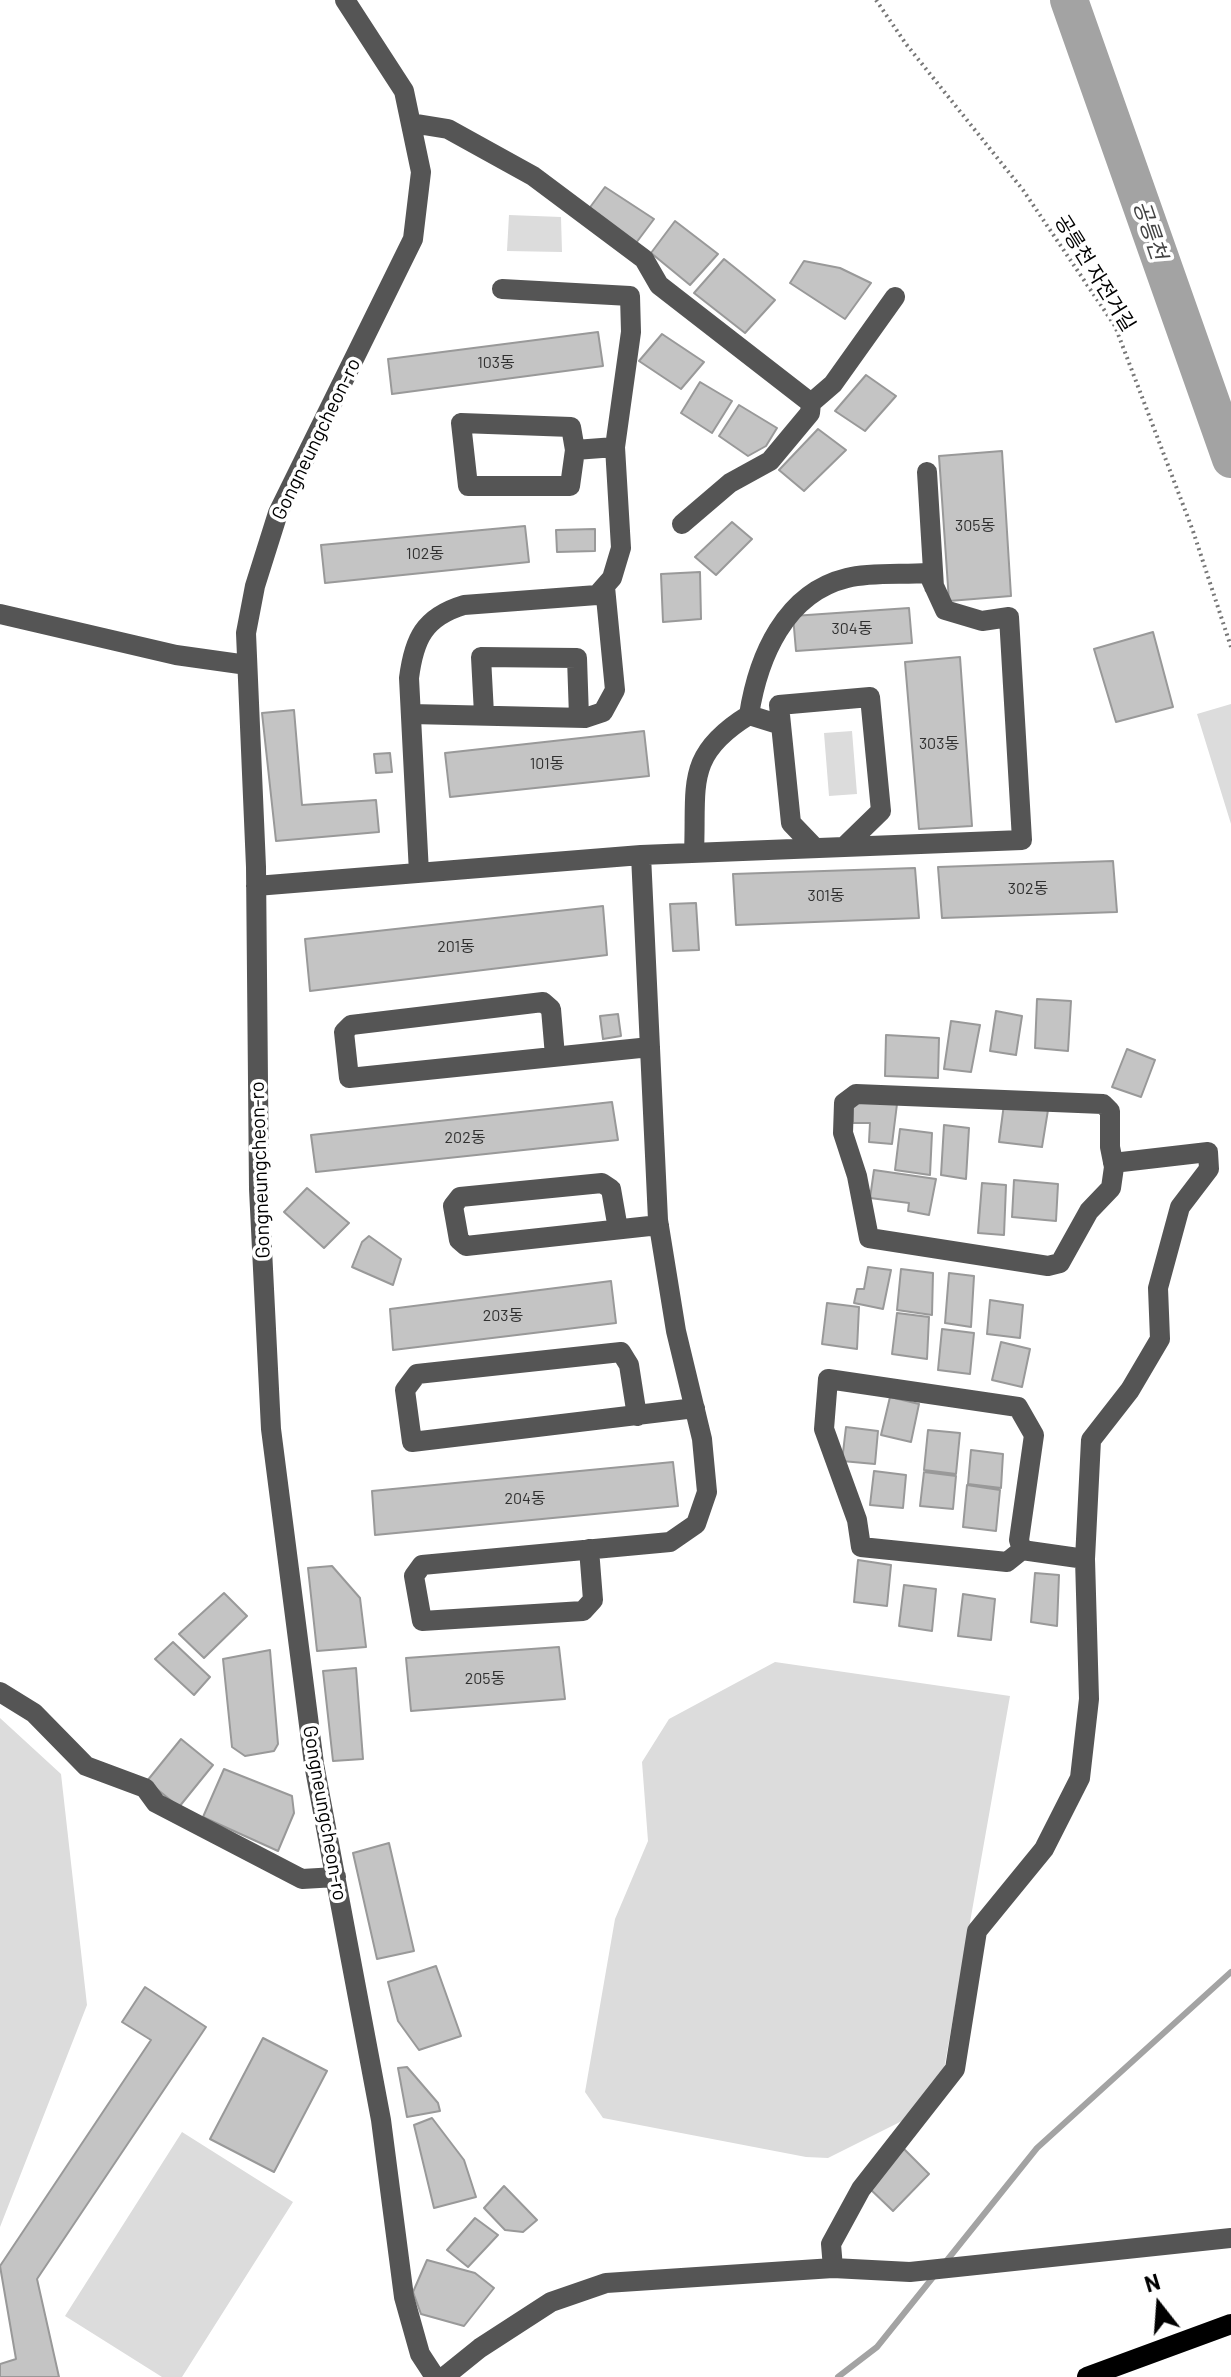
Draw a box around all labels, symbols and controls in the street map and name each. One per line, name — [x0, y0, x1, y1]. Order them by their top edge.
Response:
water label: 공릉천 — [1128, 197, 1172, 263]
street label: 공릉천 자전거길 — [1050, 210, 1140, 336]
house number: 103동 — [477, 353, 515, 373]
street label: Gongneungcheon-ro — [266, 354, 366, 524]
house number: 305동 — [955, 516, 995, 536]
house number: 102동 — [406, 544, 444, 564]
house number: 304동 — [832, 619, 872, 639]
house number: 303동 — [919, 734, 959, 754]
house number: 101동 — [530, 754, 564, 774]
house number: 302동 — [1008, 879, 1048, 899]
house number: 301동 — [807, 886, 845, 906]
house number: 201동 — [437, 937, 475, 957]
street label: Gongneungcheon-ro — [245, 1081, 275, 1259]
house number: 202동 — [445, 1128, 485, 1148]
house number: 203동 — [483, 1306, 523, 1326]
house number: 204동 — [504, 1489, 546, 1509]
house number: 205동 — [465, 1669, 505, 1689]
street label: Gongneungcheon-ro — [298, 1724, 352, 1902]
north arrow — [1119, 2265, 1199, 2345]
text: N — [1141, 2267, 1163, 2297]

